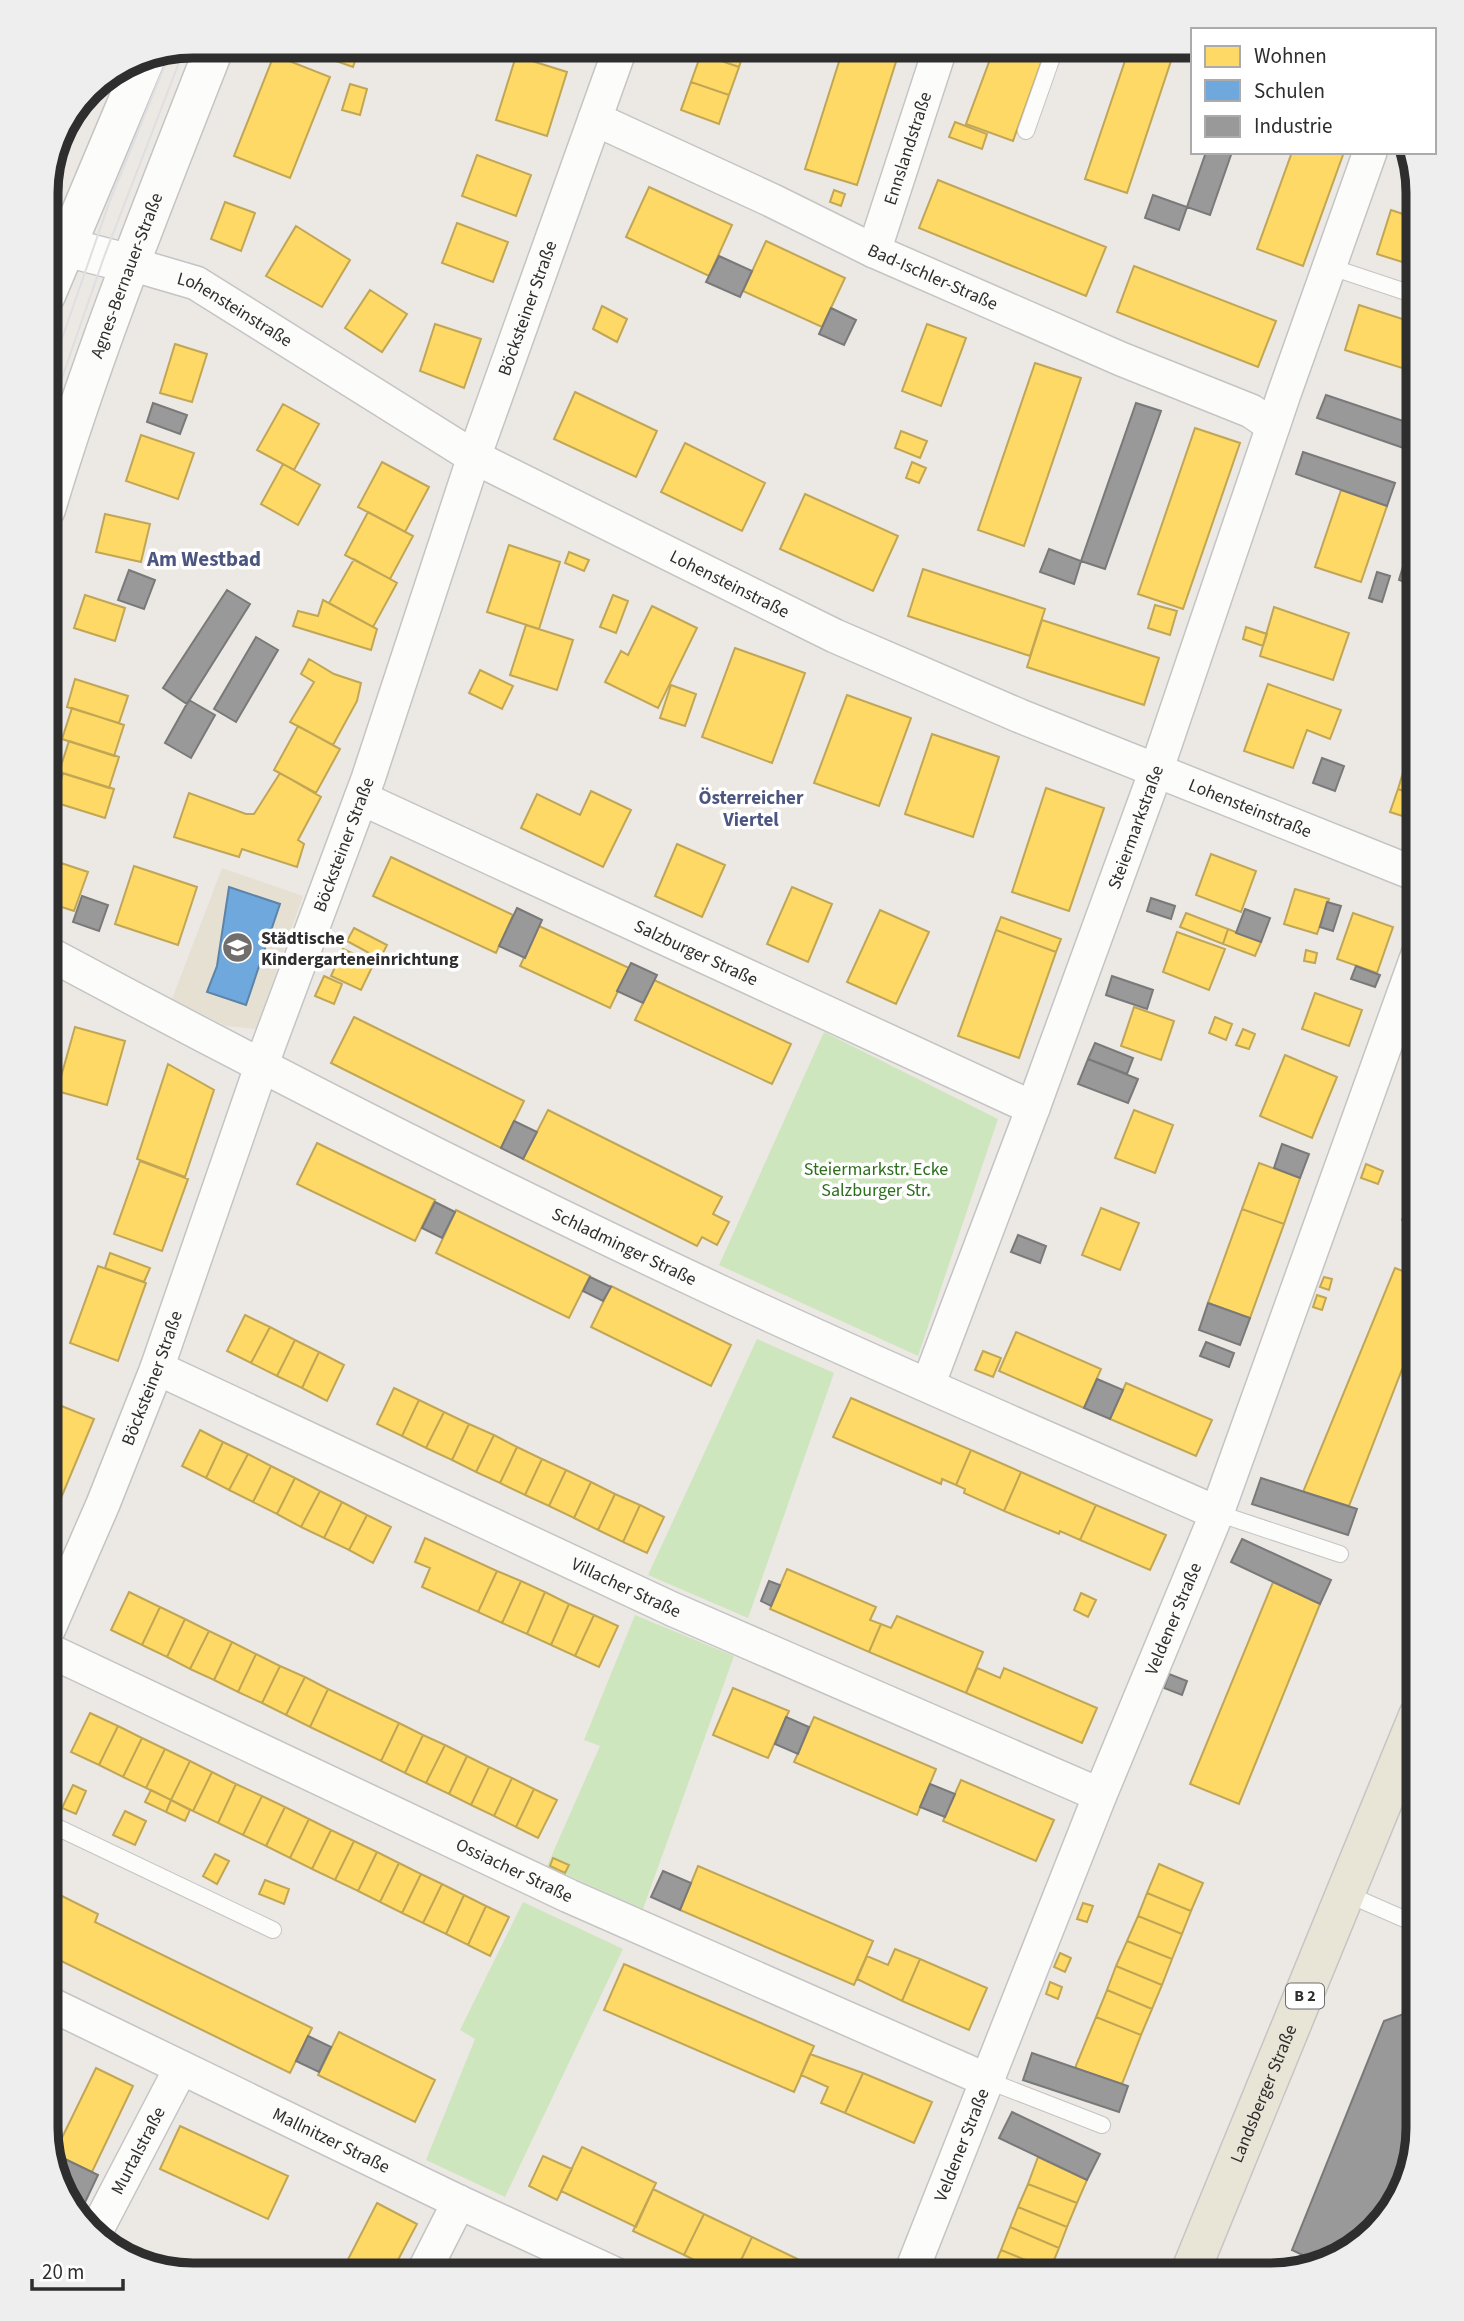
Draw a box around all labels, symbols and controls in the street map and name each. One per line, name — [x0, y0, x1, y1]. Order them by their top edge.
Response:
legend — [1191, 28, 1436, 154]
text: Wohnen — [1254, 41, 1327, 71]
text: Schulen — [1254, 76, 1325, 106]
street label: Ennslandstraße — [877, 88, 938, 208]
text: Industrie — [1254, 111, 1332, 141]
street label: Agnes-Bernauer-Straße — [84, 189, 169, 362]
street label: Böcksteiner Straße — [492, 237, 563, 379]
street label: Bad-Ischler-Straße — [863, 237, 1002, 316]
street label: Lohensteinstraße — [174, 266, 297, 353]
district label: Am Westbad — [146, 544, 261, 574]
street label: Lohensteinstraße — [666, 544, 794, 624]
street label: Steiermarkstraße — [1101, 762, 1170, 893]
street label: Lohensteinstraße — [1185, 772, 1316, 844]
street label: Böcksteiner Straße — [307, 774, 380, 915]
district label: Österreicher Viertel — [699, 785, 804, 834]
street label: Salzburger Straße — [630, 913, 762, 992]
place label: Städtische Kindergarteneinrichtung — [261, 926, 459, 972]
school or university icon: Städtische Kindergarteneinrichtung — [221, 931, 255, 965]
park label: Steiermarkstr. Ecke Salzburger Str. — [804, 1157, 948, 1203]
street label: Schladminger Straße — [548, 1201, 701, 1292]
street label: Böcksteiner Straße — [115, 1307, 188, 1449]
street label: Villacher Straße — [567, 1551, 685, 1624]
street label: Veldener Straße — [1139, 1559, 1208, 1679]
street label: Ossiacher Straße — [452, 1832, 577, 1909]
road number: B 2 — [1286, 1984, 1324, 2008]
street label: Landsberger Straße — [1224, 2021, 1303, 2167]
street label: Veldener Straße — [928, 2085, 995, 2205]
street label: Mallnitzer Straße — [268, 2101, 394, 2179]
street label: Murtalstraße — [105, 2102, 171, 2199]
scale bar — [32, 2248, 122, 2292]
text: 20 m — [42, 2257, 84, 2287]

